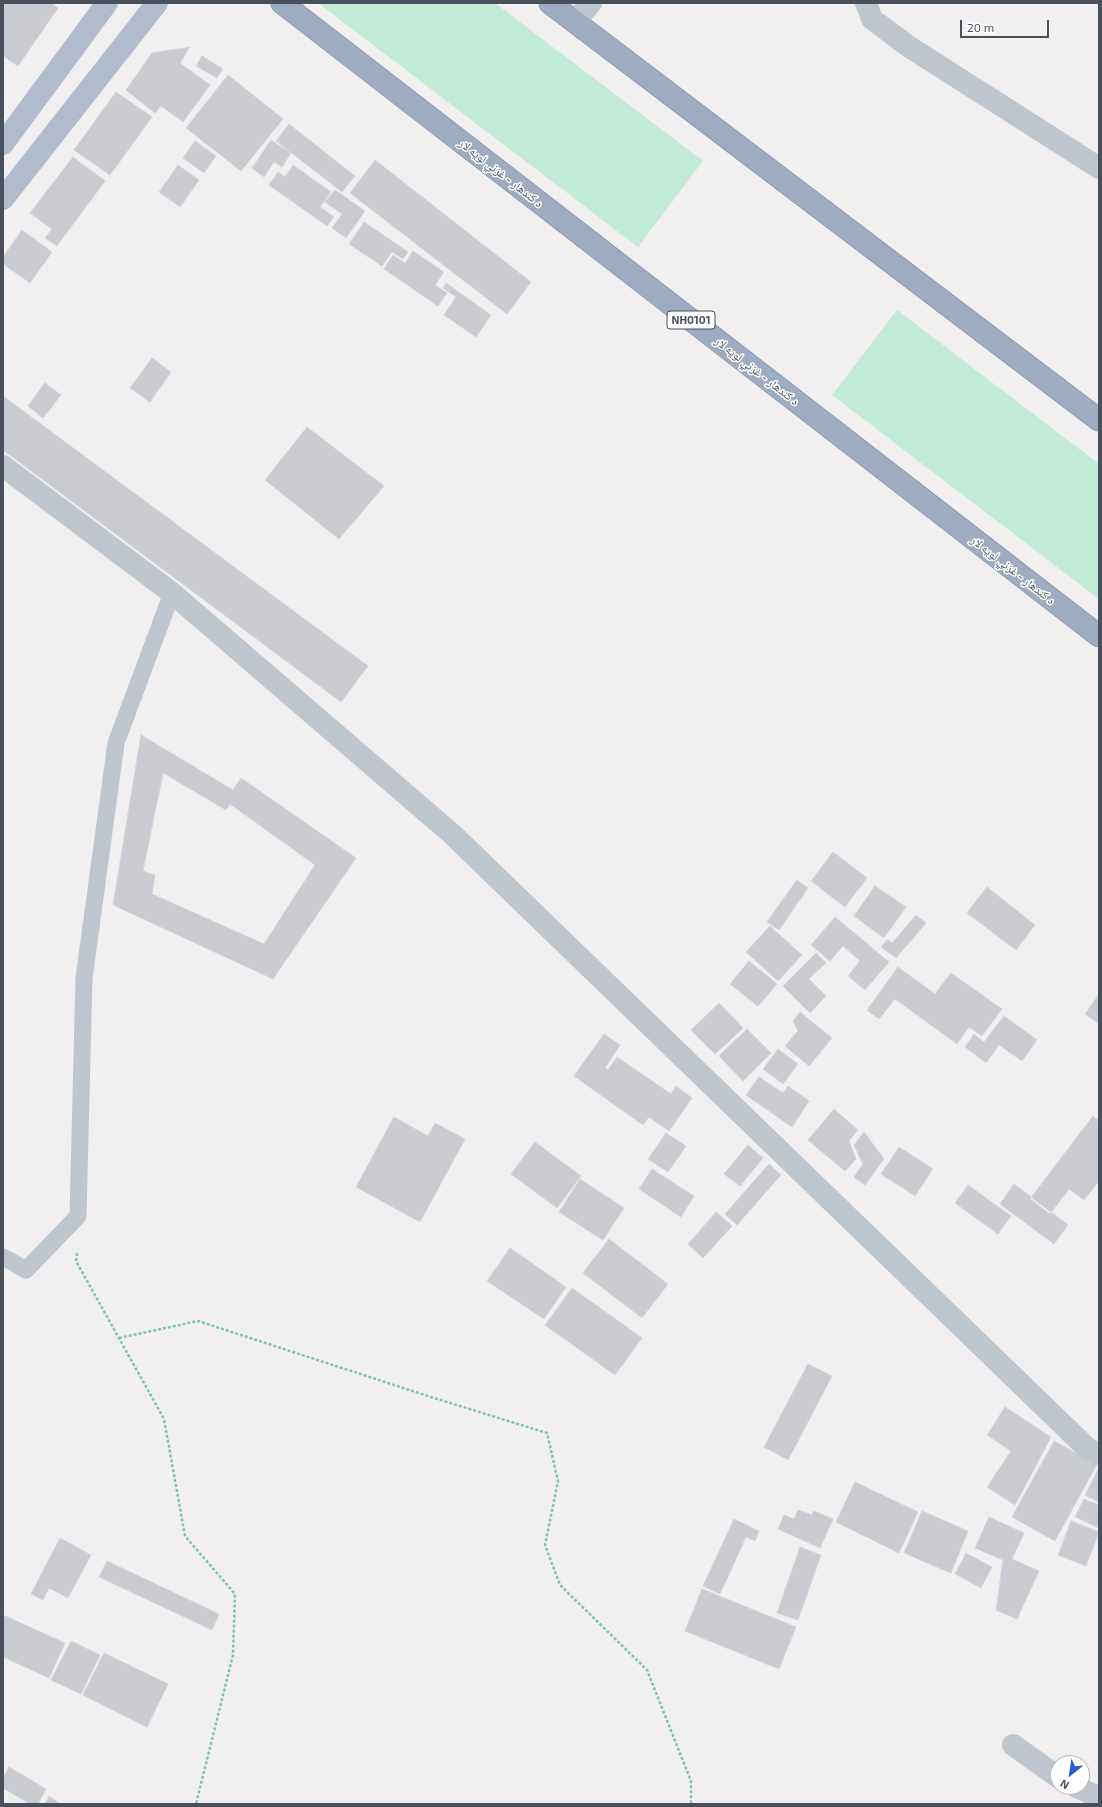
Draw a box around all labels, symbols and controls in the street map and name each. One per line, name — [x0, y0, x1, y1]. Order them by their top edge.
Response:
scale bar — [962, 12, 1051, 38]
text: 20 m — [967, 20, 994, 34]
street label: د کندهار - غزني لويه لار — [456, 136, 546, 210]
road number: NH0101 — [667, 311, 715, 329]
street label: د کندهار - غزني لويه لار — [712, 334, 802, 408]
street label: د کندهار - غزني لويه لار — [968, 533, 1058, 607]
north arrow — [1050, 1755, 1090, 1795]
text: N — [1058, 1777, 1071, 1793]

